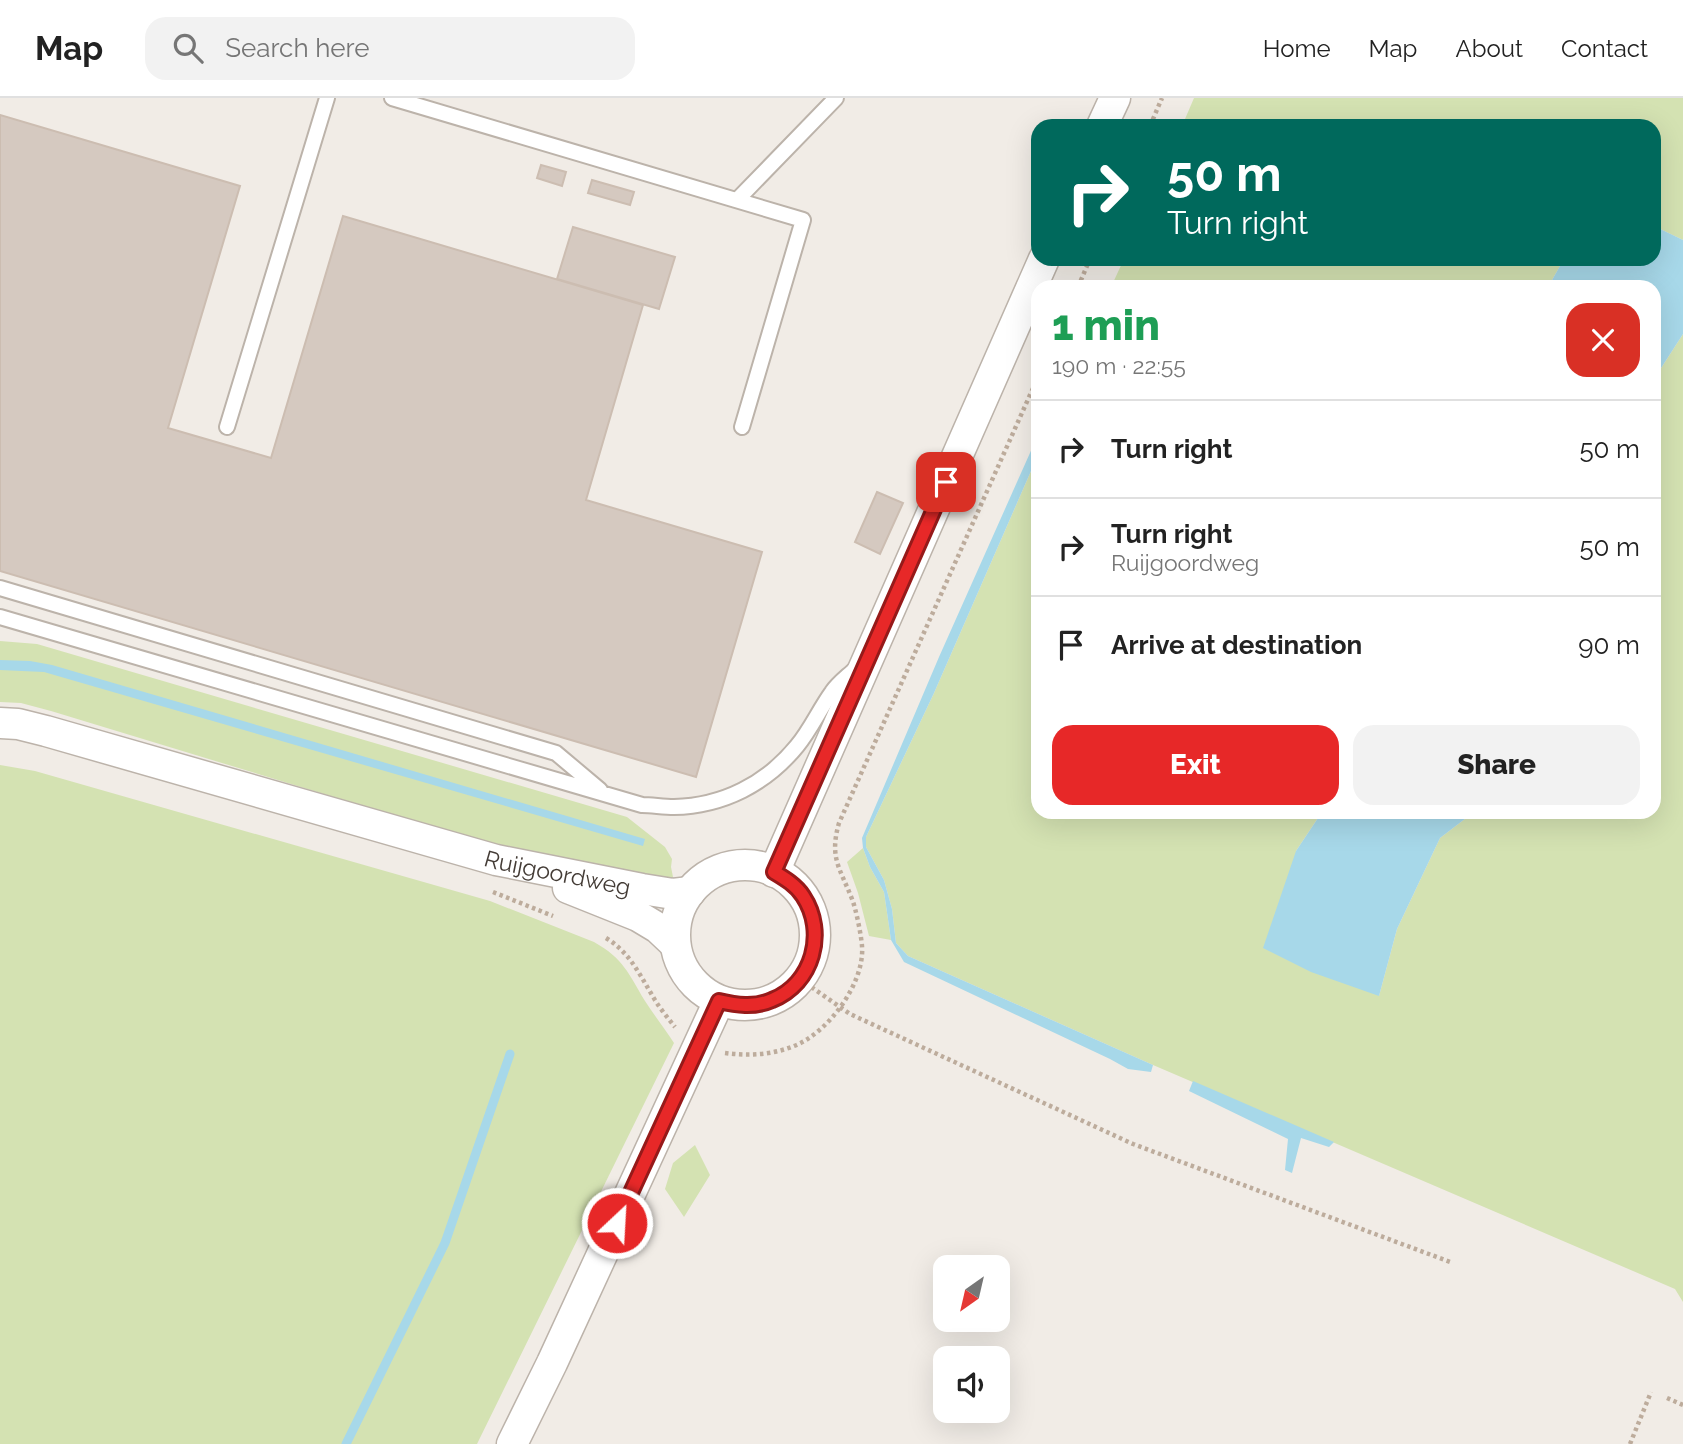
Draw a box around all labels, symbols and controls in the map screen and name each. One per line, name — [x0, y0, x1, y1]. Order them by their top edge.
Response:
search box — [145, 17, 635, 80]
text: Map — [35, 29, 103, 68]
icon: search — [169, 29, 207, 67]
text: Search here — [225, 33, 370, 63]
text: Home — [1263, 34, 1331, 63]
text: Map — [1369, 34, 1417, 63]
text: About — [1455, 34, 1523, 63]
text: Contact — [1561, 34, 1648, 63]
text: 50 m — [1167, 145, 1282, 202]
icon: right — [1052, 147, 1143, 238]
text: Turn right — [1167, 204, 1308, 241]
text: 1 min — [1052, 301, 1160, 350]
button: close — [1566, 303, 1640, 377]
text: 190 m · 22:55 — [1052, 352, 1186, 379]
icon: right — [1052, 430, 1090, 468]
text: Turn right — [1111, 434, 1232, 464]
text: 50 m — [1579, 434, 1640, 464]
pin — [916, 452, 976, 512]
icon: arrive — [927, 463, 965, 501]
text: Turn right — [1111, 519, 1232, 549]
icon: right — [1052, 528, 1090, 566]
text: 50 m — [1579, 532, 1640, 562]
text: Ruijgoordweg — [1111, 549, 1259, 576]
icon: arrive — [1052, 626, 1090, 664]
text: Arrive at destination — [1111, 630, 1362, 660]
text: 90 m — [1578, 630, 1640, 660]
button: Exit — [1052, 725, 1339, 805]
button: Share — [1353, 725, 1640, 805]
street label: Ruijgoordweg — [481, 844, 633, 900]
position arrow — [580, 1186, 654, 1260]
north arrow — [933, 1255, 1010, 1332]
map controls — [933, 1255, 1010, 1423]
button: sound — [933, 1346, 1010, 1423]

